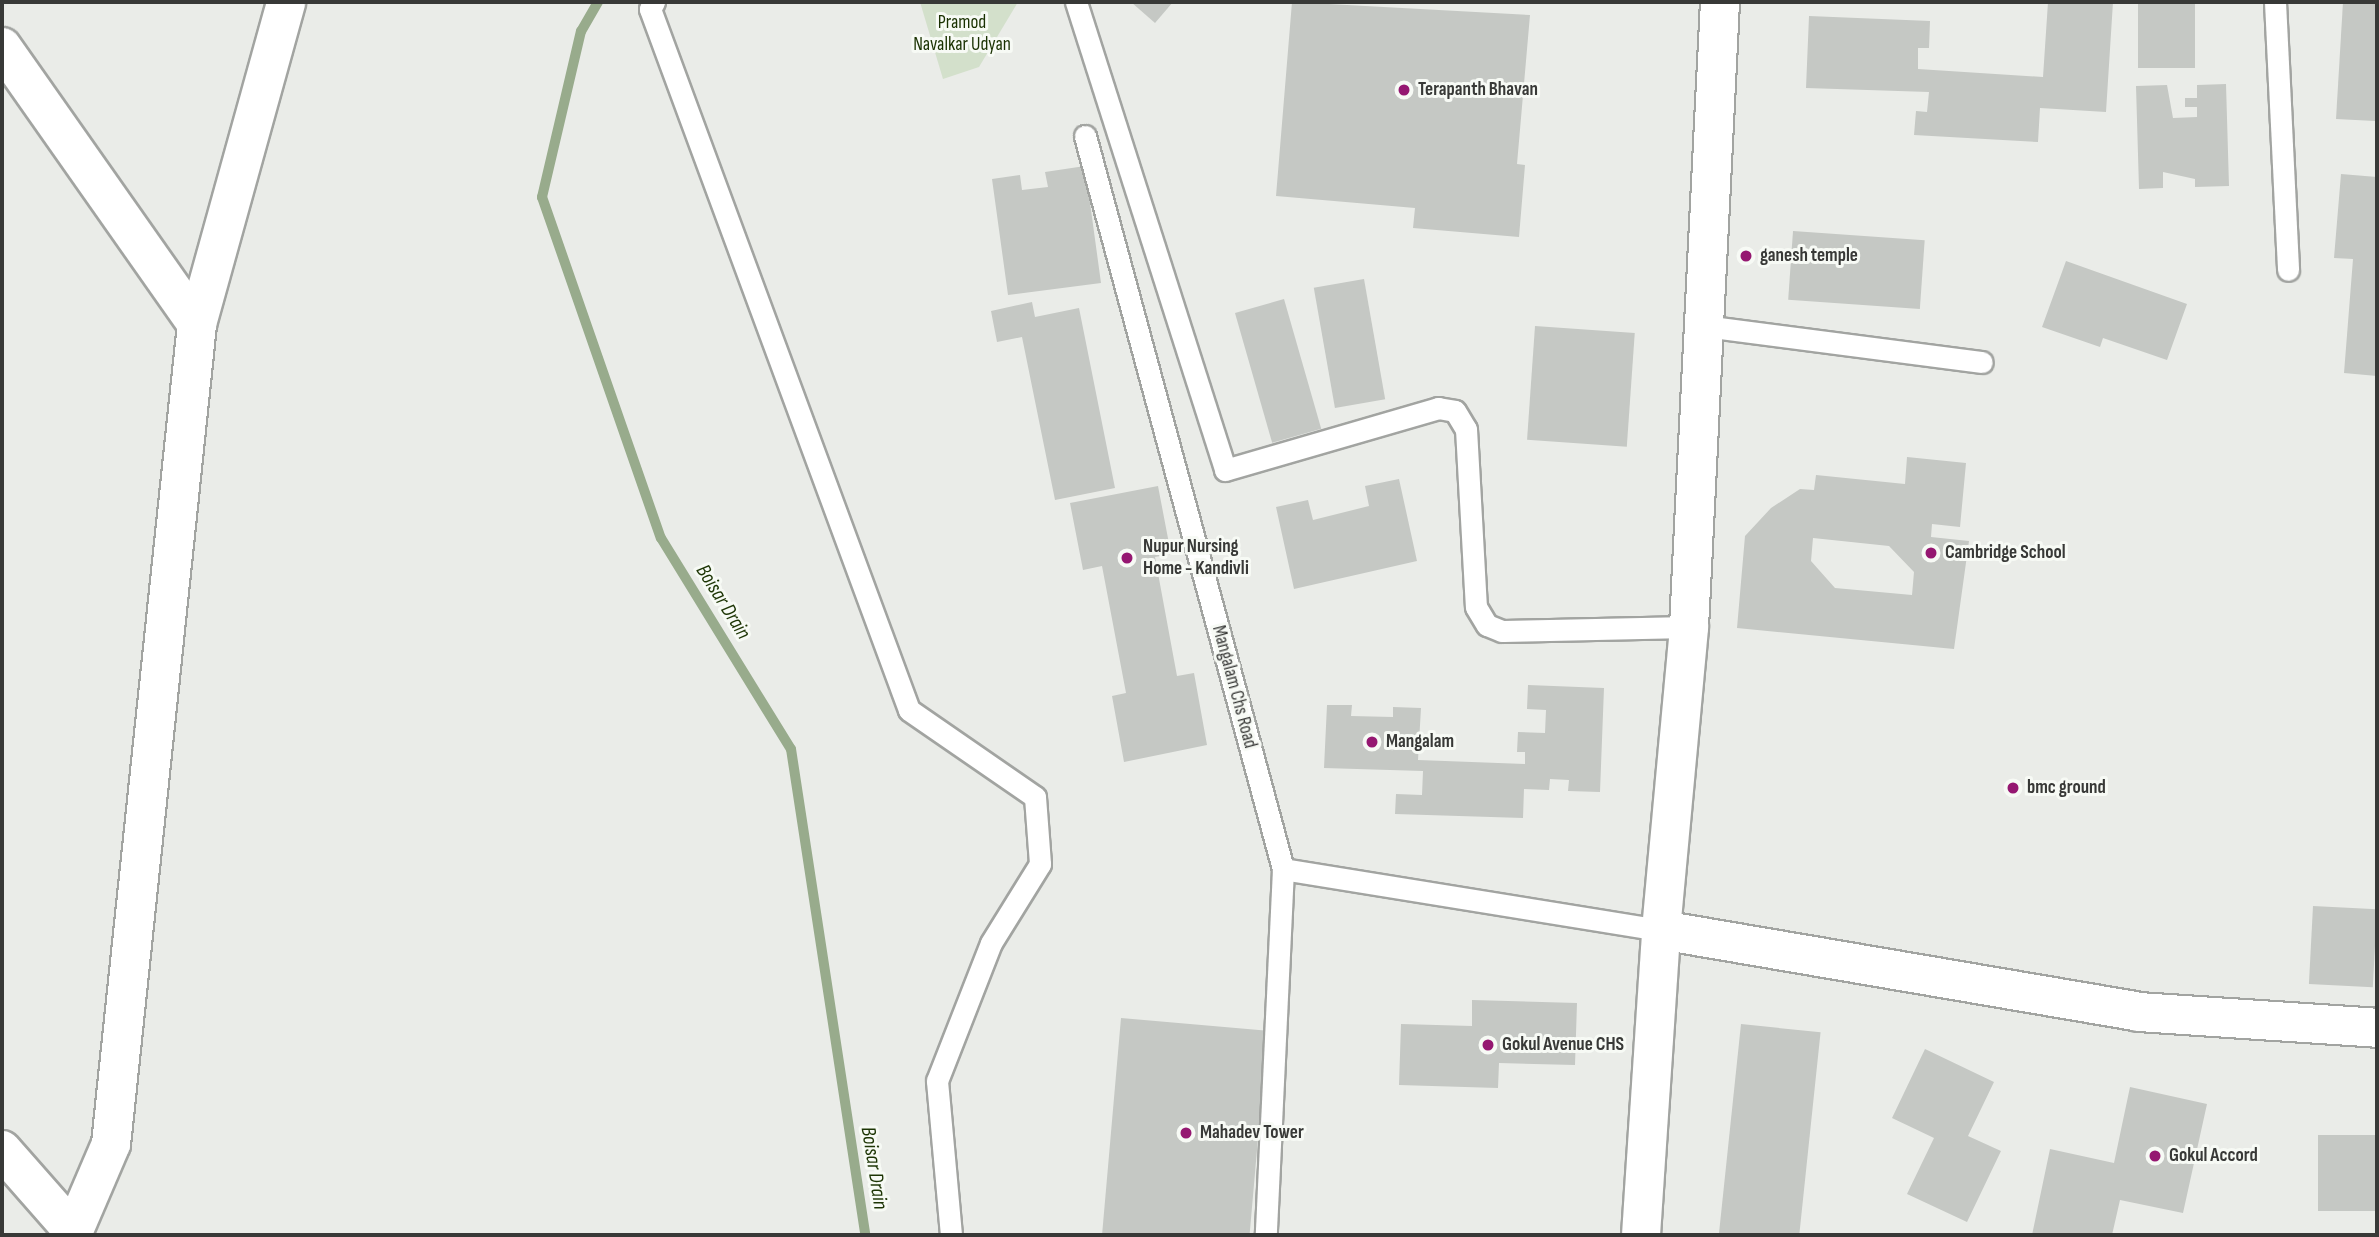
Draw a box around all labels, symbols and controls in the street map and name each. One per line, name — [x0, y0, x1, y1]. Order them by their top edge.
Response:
park label: Pramod Navalkar Udyan — [913, 12, 1011, 56]
place label: Terapanth Bhavan — [1418, 79, 1538, 101]
marker: Terapanth Bhavan — [1396, 82, 1412, 98]
place label: ganesh temple — [1760, 245, 1858, 267]
marker: ganesh temple — [1738, 248, 1754, 264]
place label: Nupur Nursing Home - Kandivli — [1143, 536, 1249, 580]
place label: Cambridge School — [1945, 542, 2066, 564]
marker: Cambridge School — [1923, 545, 1939, 561]
marker: Nupur Nursing Home - Kandivli — [1117, 548, 1137, 568]
water label: Boisar Drain — [690, 560, 756, 644]
street label: Mangalam Chs Road — [1207, 623, 1261, 751]
place label: Mangalam — [1386, 731, 1454, 753]
marker: Mangalam — [1364, 734, 1380, 750]
place label: bmc ground — [2027, 777, 2106, 799]
marker: bmc ground — [2005, 780, 2021, 796]
place label: Gokul Avenue CHS — [1502, 1034, 1624, 1056]
marker: Gokul Avenue CHS — [1480, 1037, 1496, 1053]
place label: Mahadev Tower — [1200, 1122, 1304, 1144]
water label: Boisar Drain — [855, 1125, 893, 1211]
marker: Mahadev Tower — [1178, 1125, 1194, 1141]
place label: Gokul Accord — [2169, 1145, 2258, 1167]
marker: Gokul Accord — [2147, 1148, 2163, 1164]

